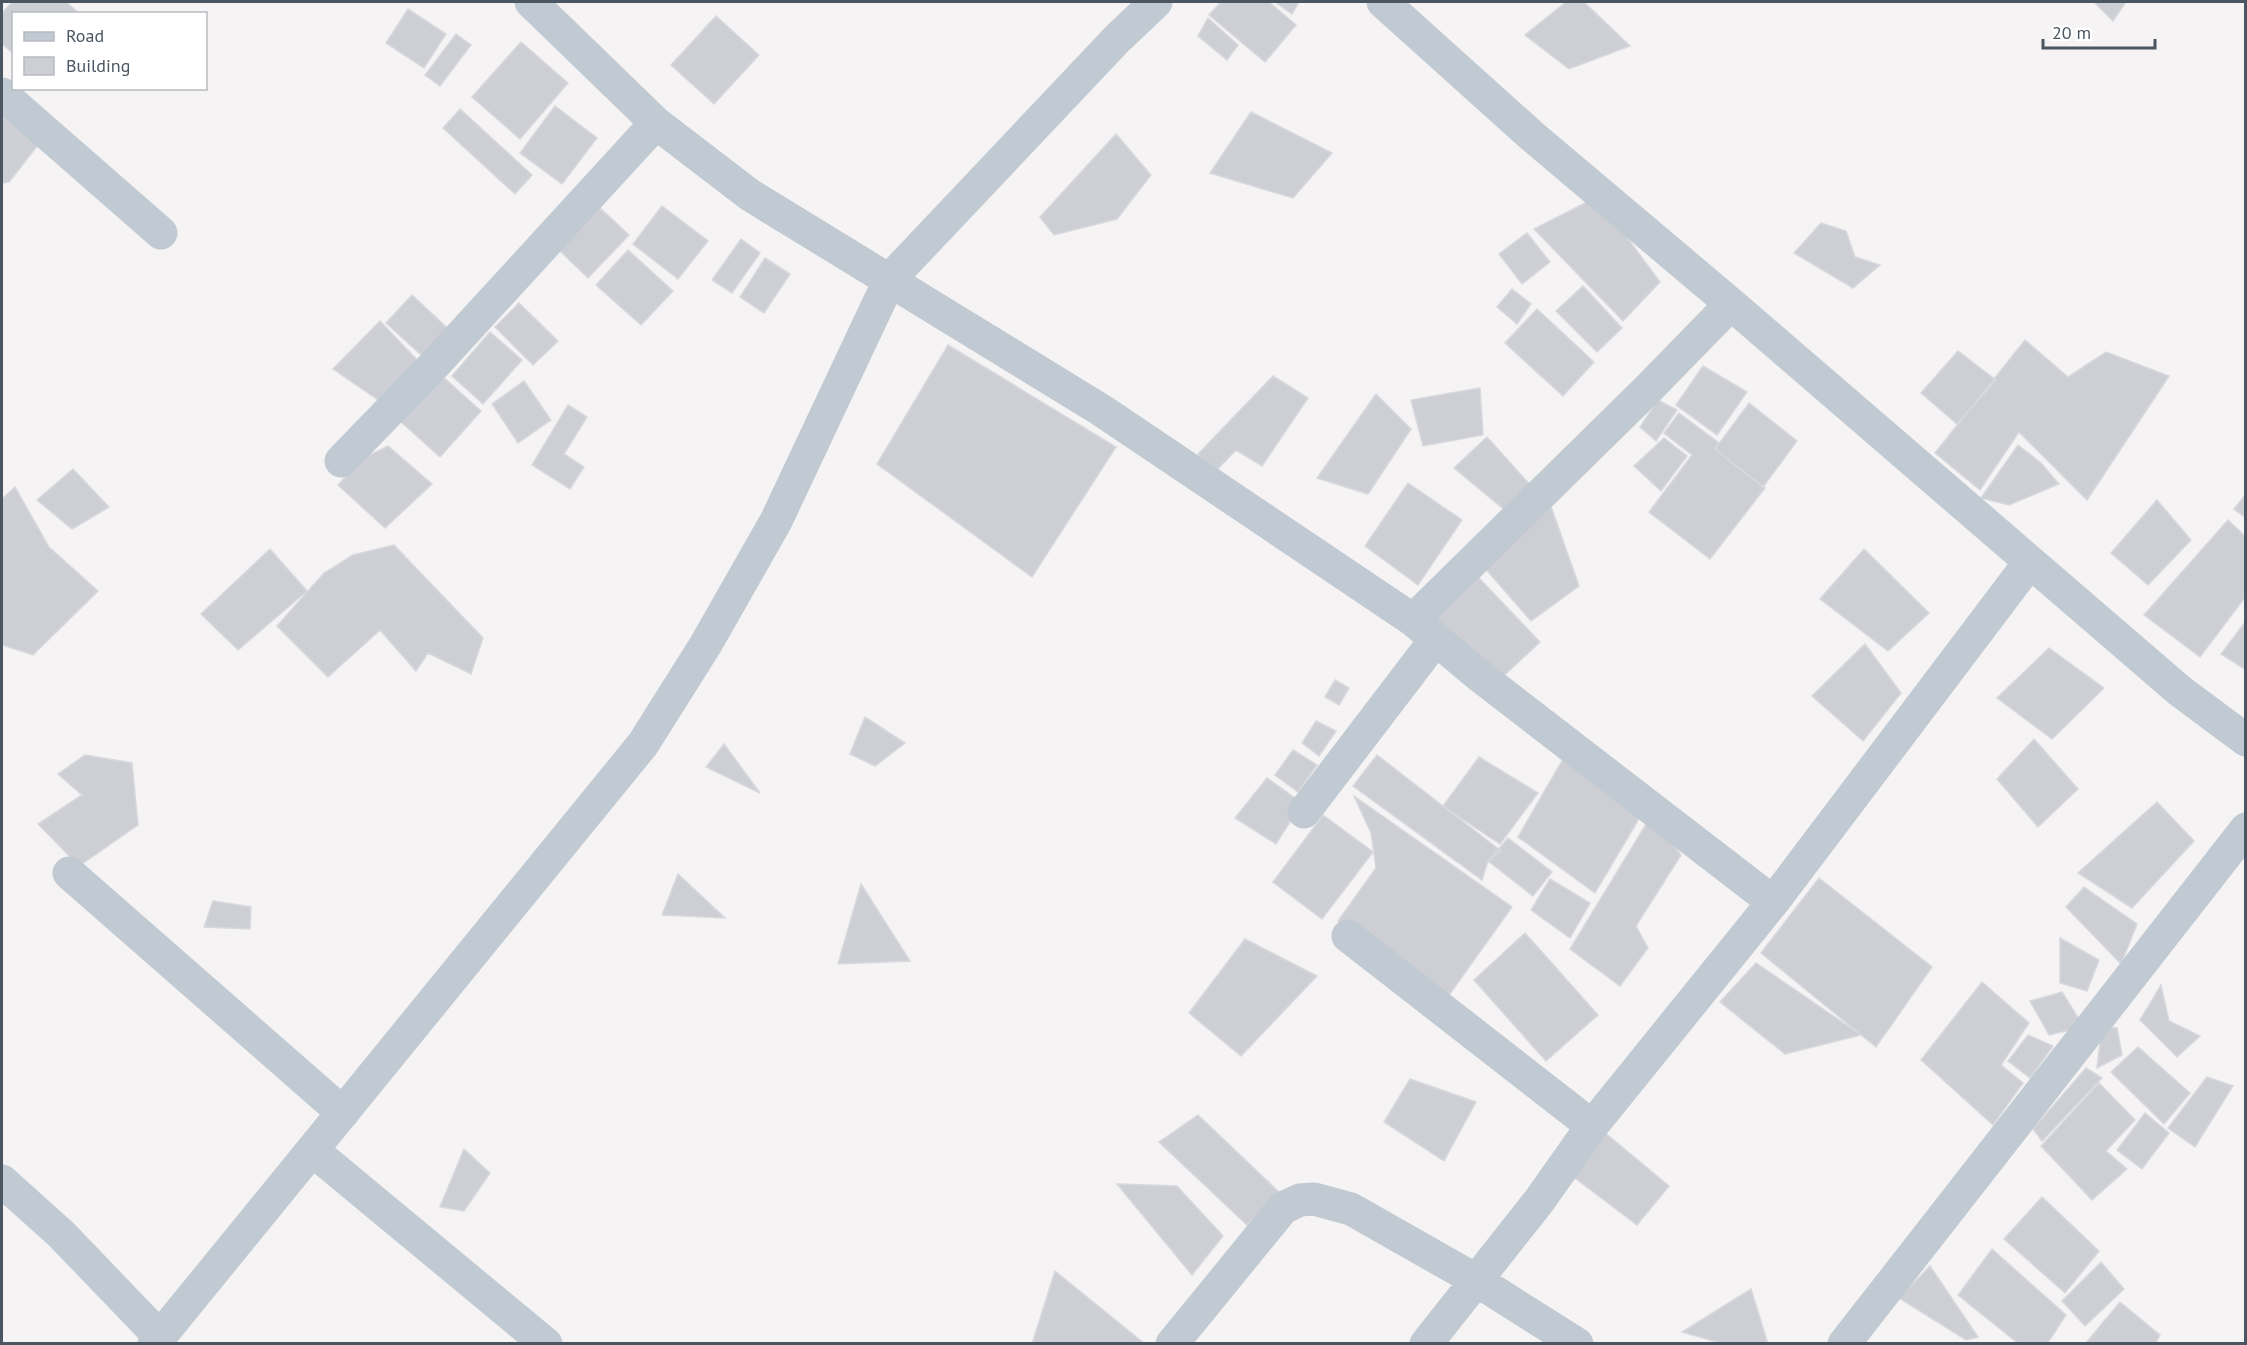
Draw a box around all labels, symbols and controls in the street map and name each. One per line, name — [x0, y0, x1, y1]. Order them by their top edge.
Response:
legend — [12, 12, 207, 90]
scale bar — [2043, 12, 2156, 50]
text: 20 m — [2052, 21, 2091, 44]
text: Road — [66, 24, 104, 47]
text: Building — [66, 54, 130, 77]

